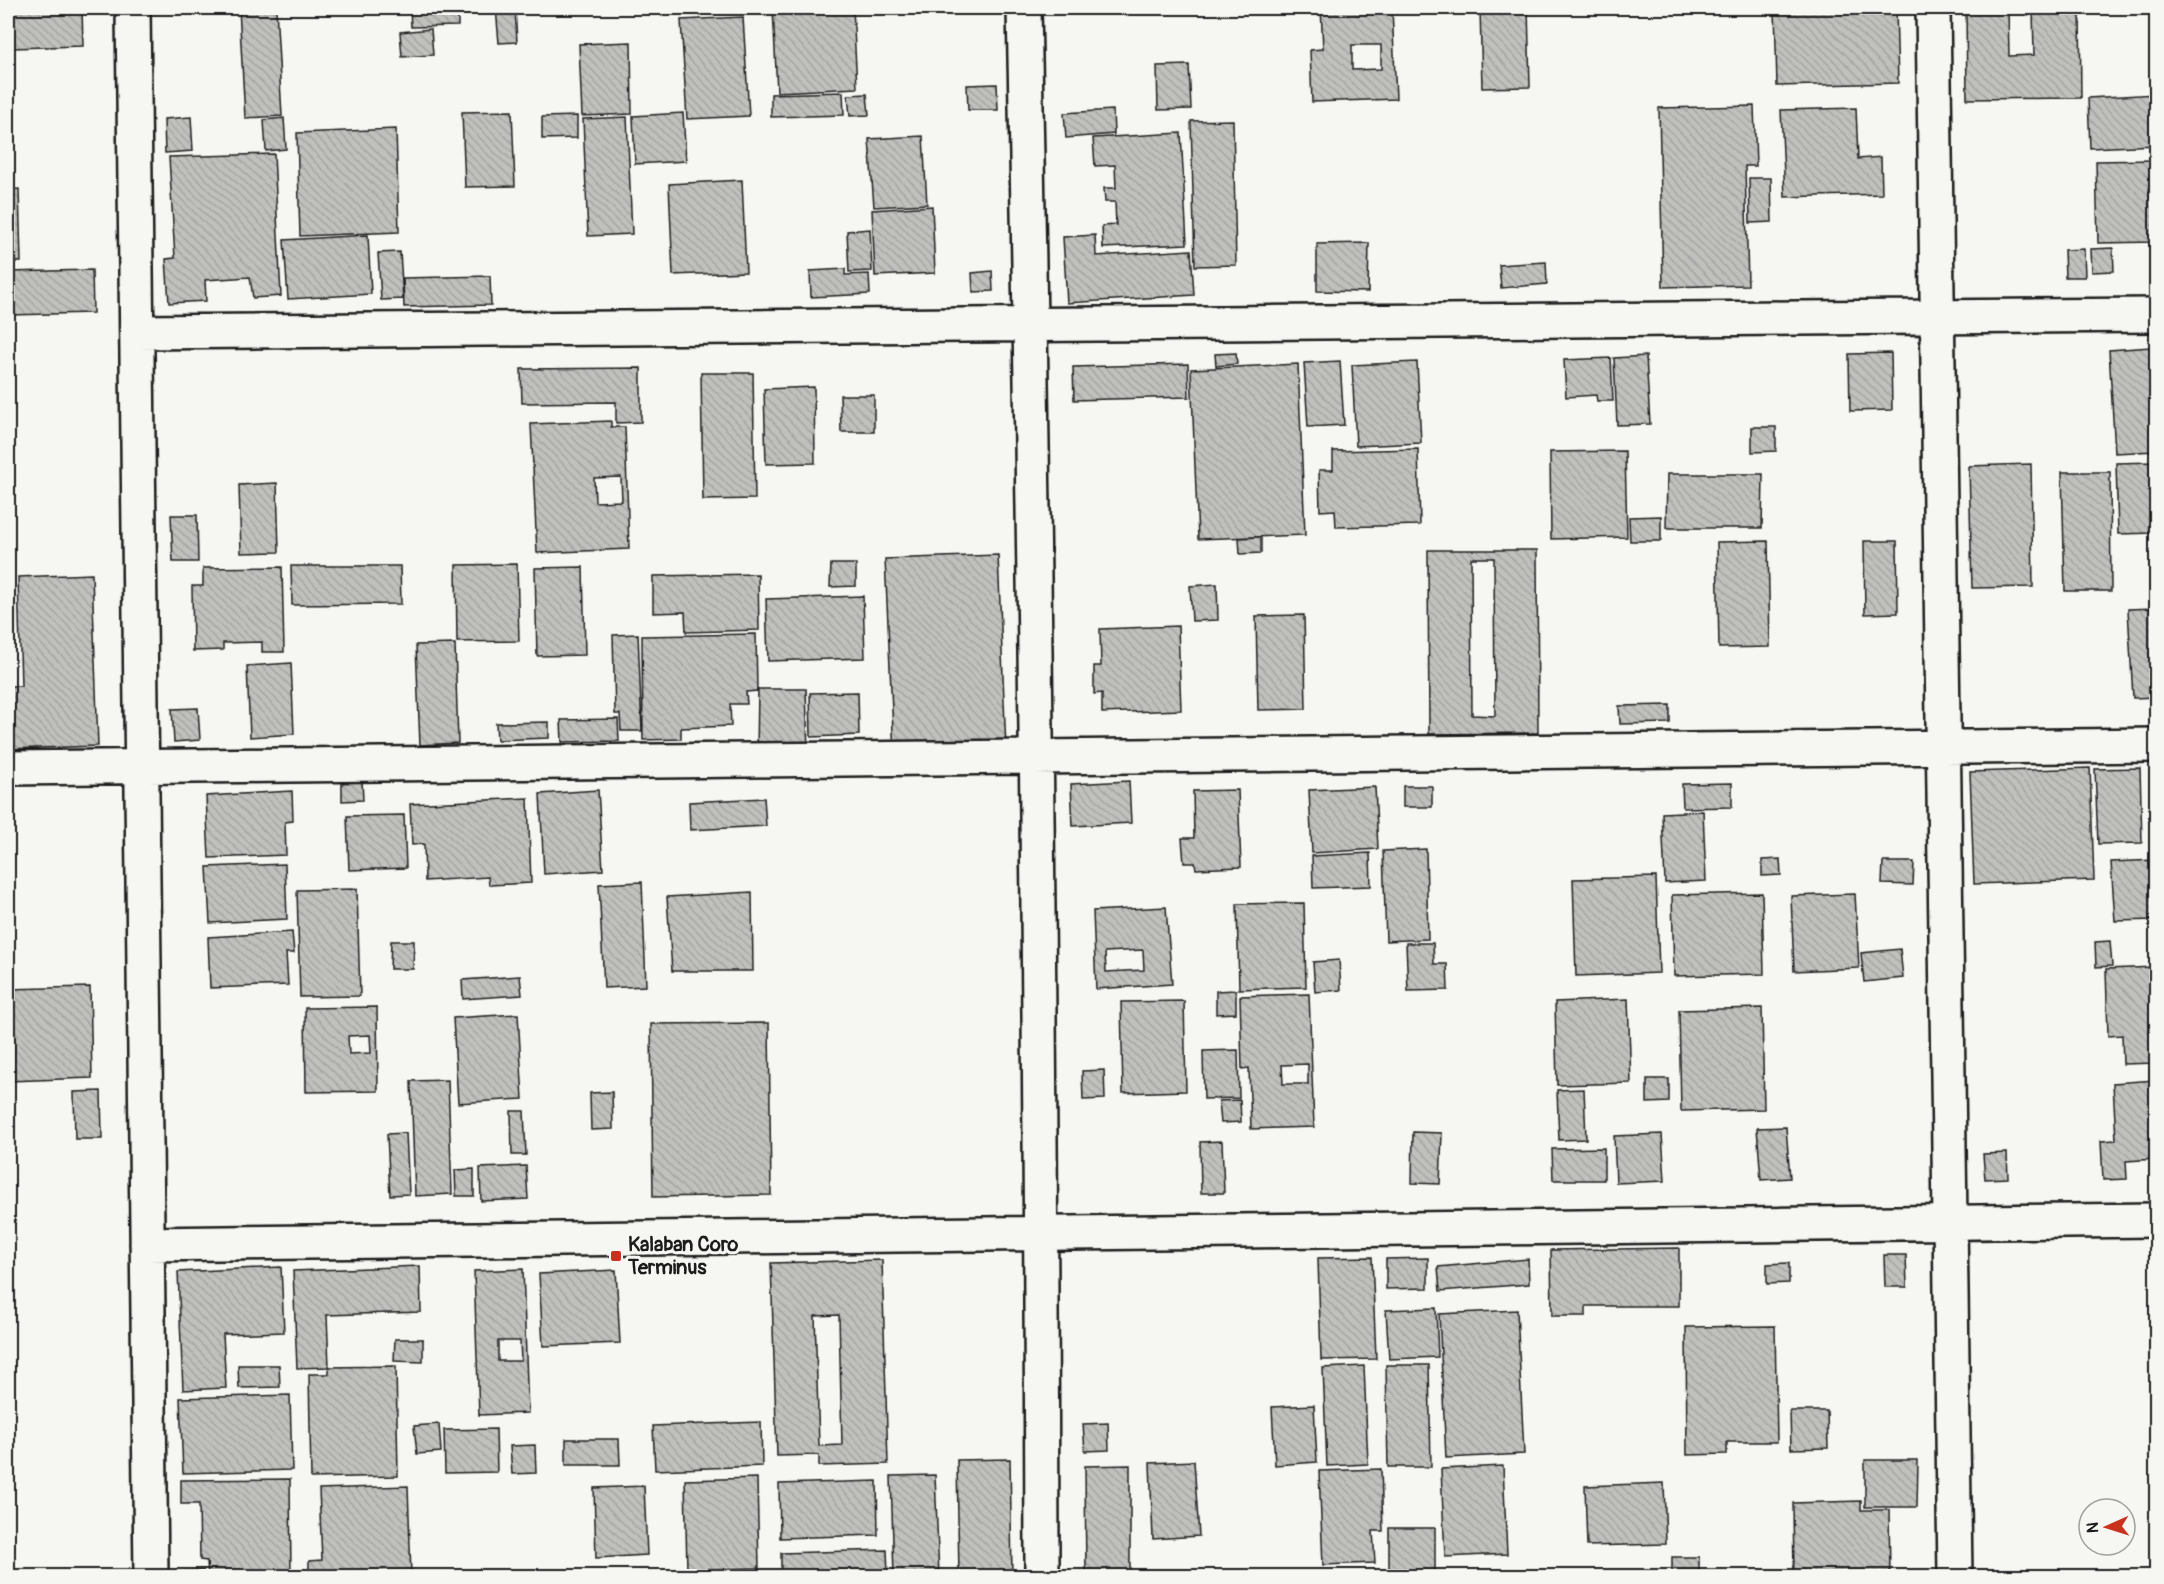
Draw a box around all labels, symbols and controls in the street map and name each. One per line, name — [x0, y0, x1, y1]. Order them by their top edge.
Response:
place label: Kalaban Coro Terminus — [627, 1232, 738, 1280]
marker: Kalaban Coro Terminus — [609, 1249, 623, 1263]
north arrow — [2077, 1497, 2137, 1557]
text: N — [2083, 1522, 2103, 1534]

